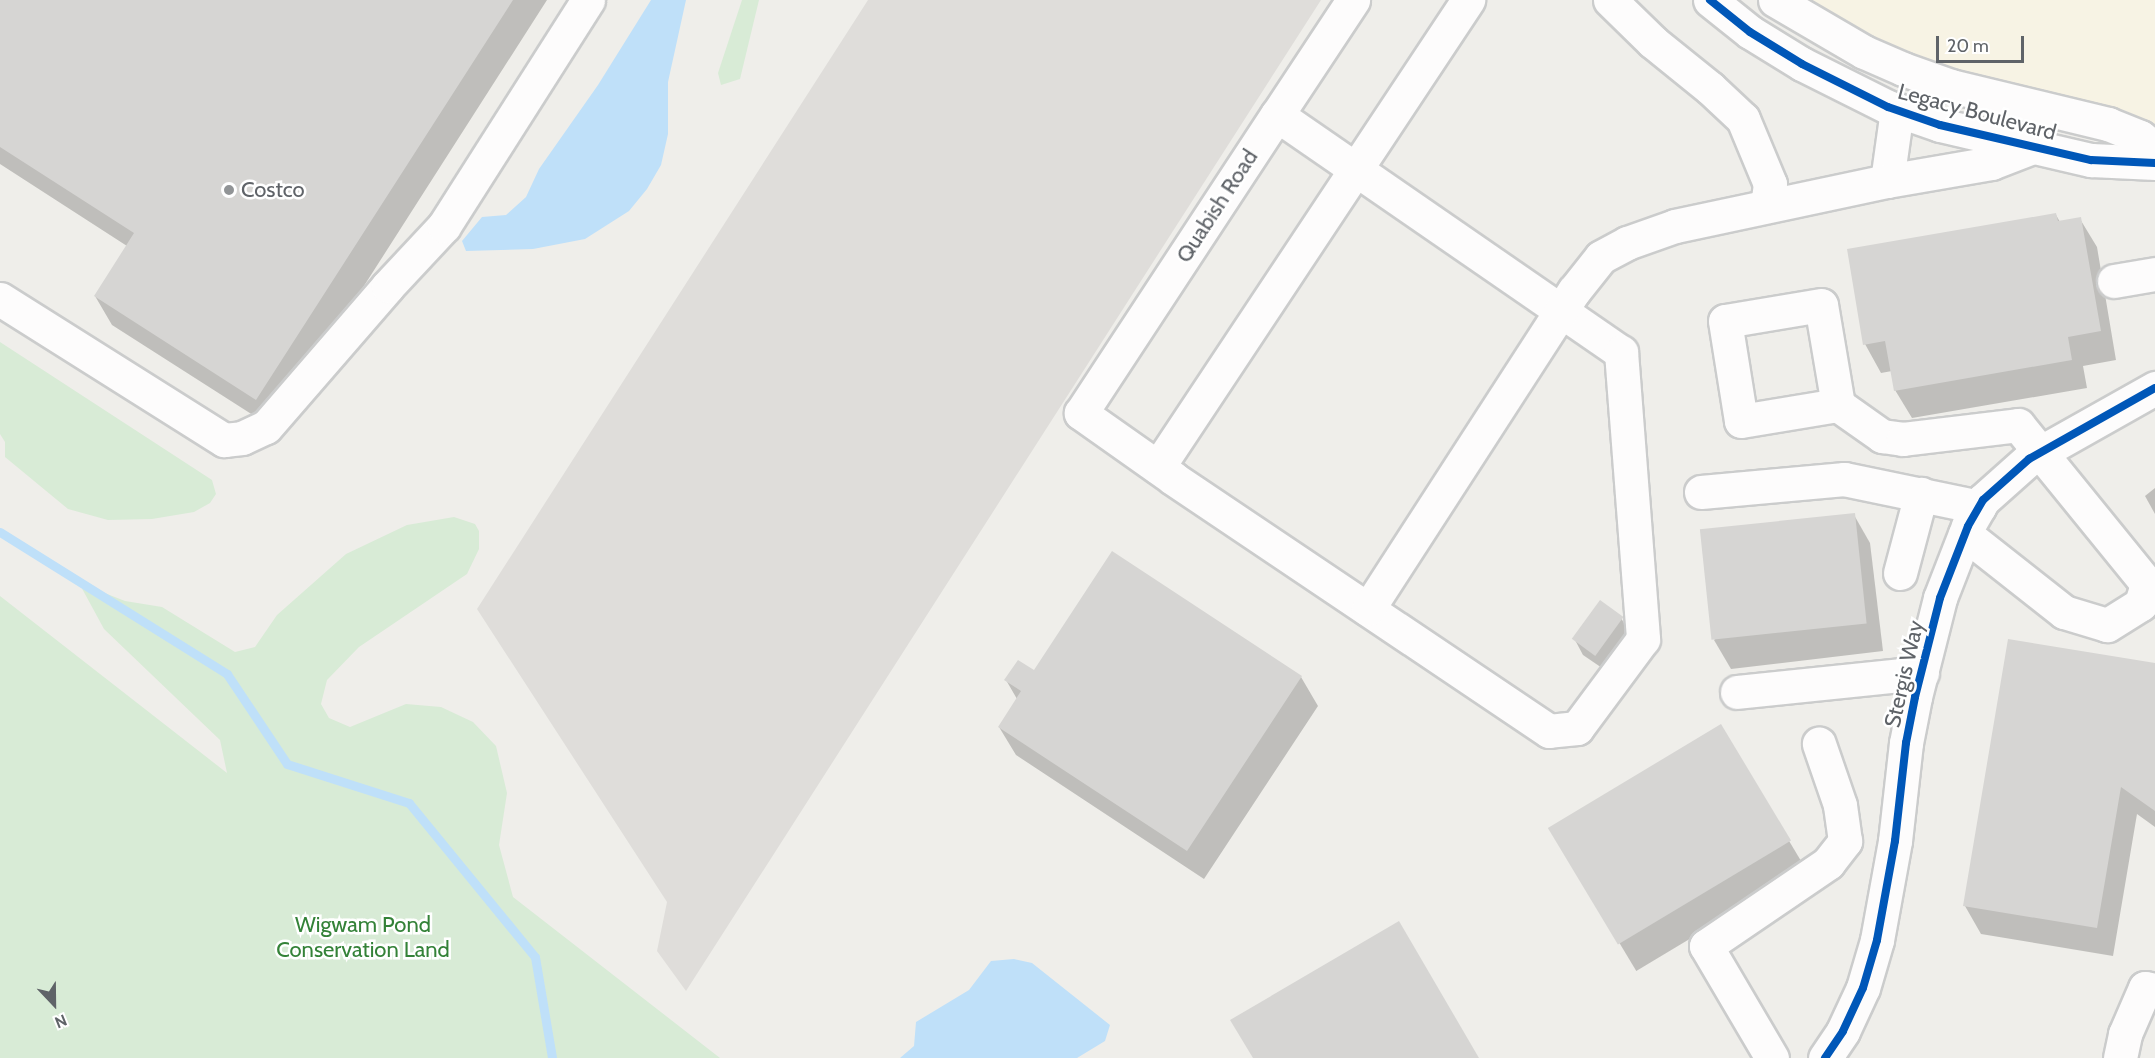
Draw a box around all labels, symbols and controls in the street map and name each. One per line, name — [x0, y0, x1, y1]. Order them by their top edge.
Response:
scale bar — [1939, 24, 2028, 62]
text: 20 m — [1947, 35, 1989, 57]
street label: Legacy Boulevard — [1895, 78, 2059, 146]
street label: Quabish Road — [1171, 145, 1263, 267]
place label: Costco — [241, 177, 305, 203]
marker: Costco — [222, 183, 236, 197]
street label: Stergis Way — [1879, 618, 1929, 730]
park label: Wigwam Pond Conservation Land — [276, 911, 450, 962]
north arrow — [24, 974, 84, 1034]
text: N — [52, 1010, 70, 1032]

